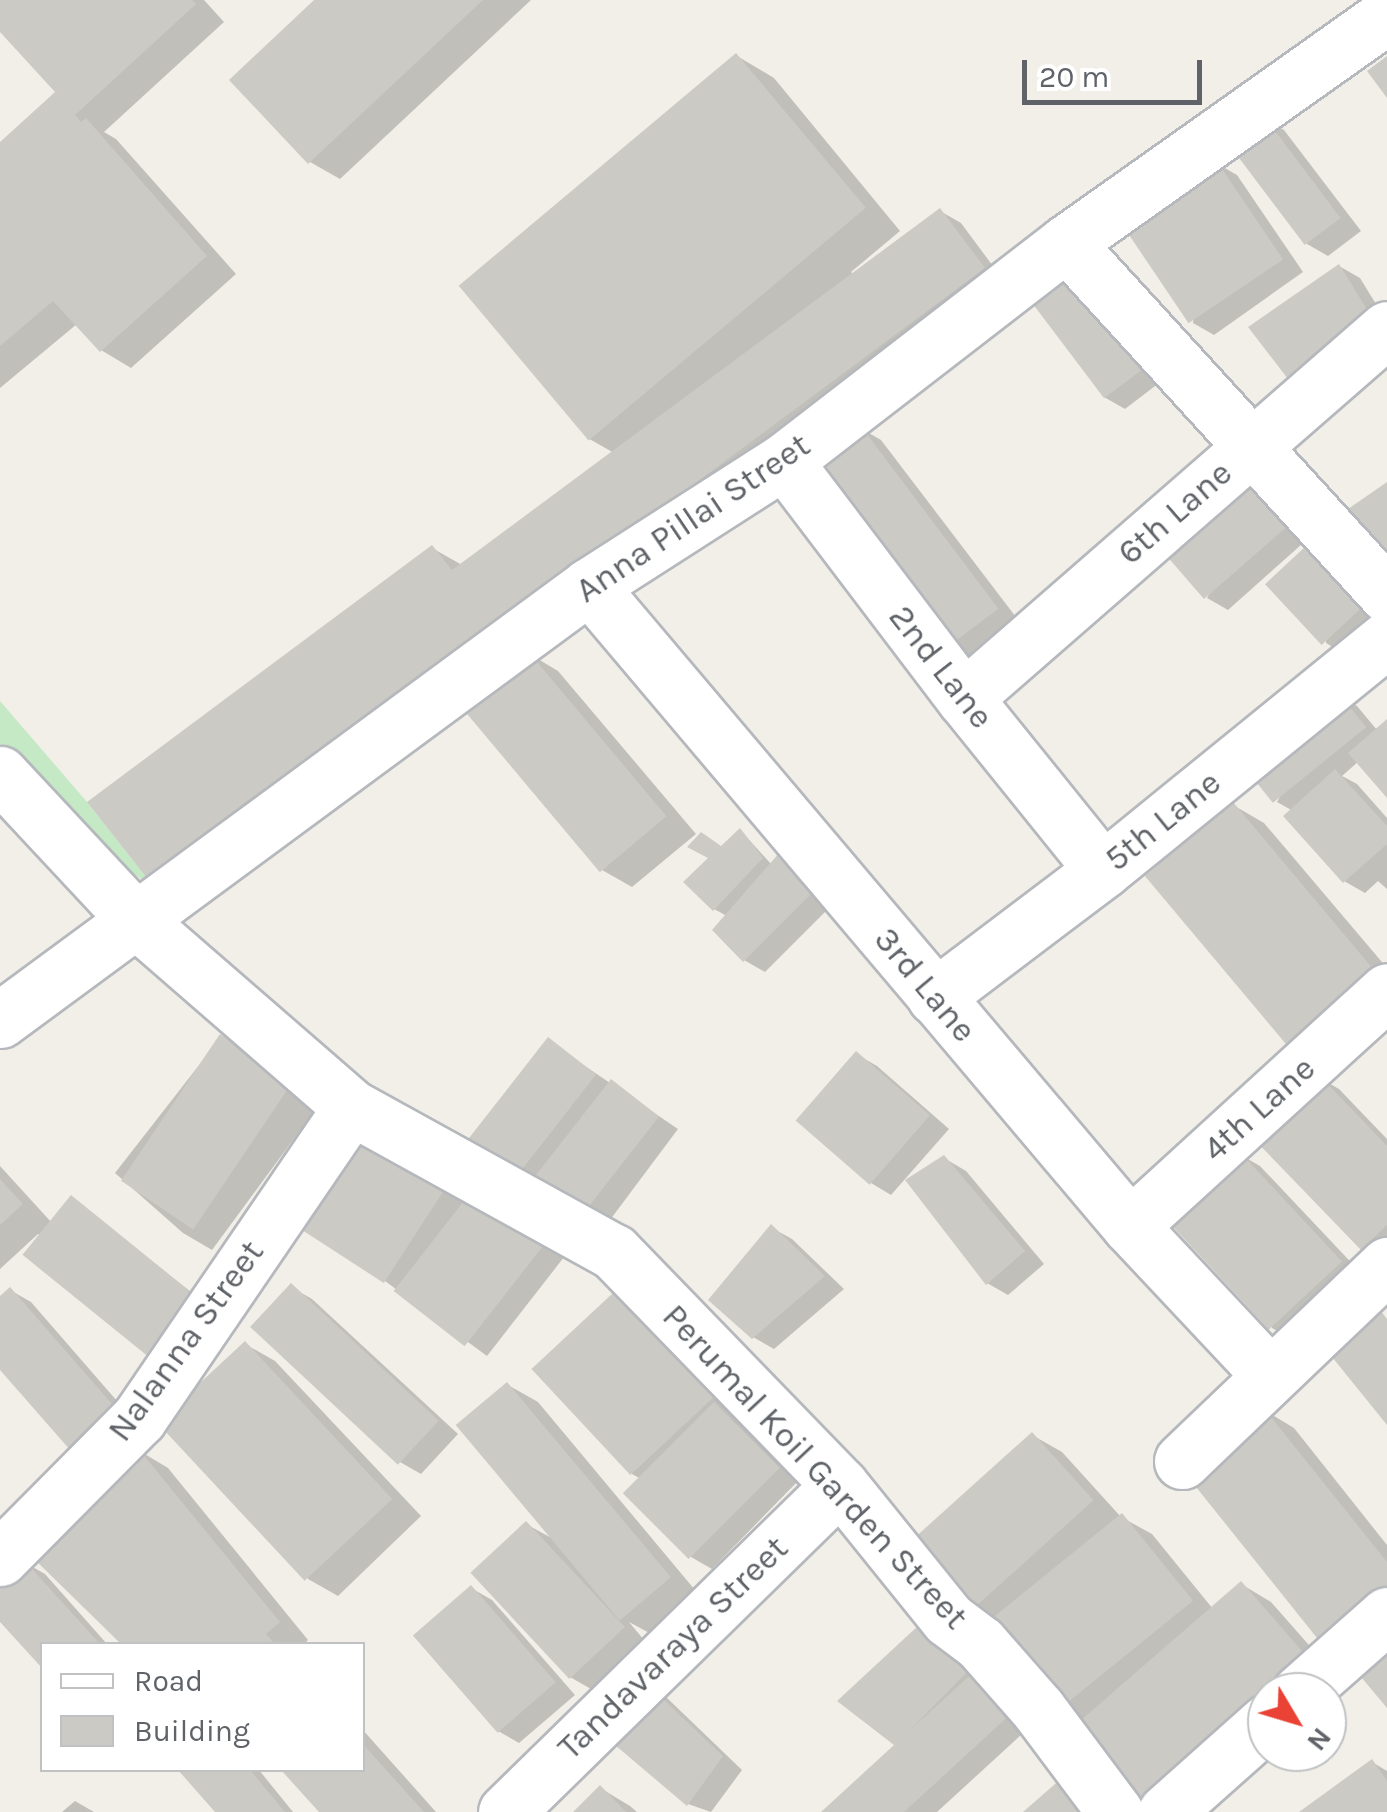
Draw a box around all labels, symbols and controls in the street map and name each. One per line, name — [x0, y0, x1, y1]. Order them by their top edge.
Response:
scale bar — [1027, 40, 1207, 102]
text: 20 m — [1039, 59, 1109, 95]
street label: Anna Pillai Street — [568, 424, 818, 612]
street label: 6th Lane — [1109, 452, 1241, 574]
street label: 2nd Lane — [880, 597, 1002, 737]
street label: 5th Lane — [1097, 762, 1229, 880]
street label: 3rd Lane — [865, 919, 985, 1051]
street label: 4th Lane — [1194, 1048, 1324, 1170]
street label: Nalanna Street — [99, 1232, 273, 1450]
street label: Perumal Koil Garden Street — [653, 1296, 977, 1638]
street label: Tandavaraya Street — [549, 1527, 797, 1769]
legend — [40, 1642, 365, 1772]
text: Road — [134, 1663, 203, 1699]
north arrow — [1247, 1672, 1347, 1772]
text: Building — [134, 1713, 250, 1749]
text: N — [1300, 1721, 1339, 1758]

